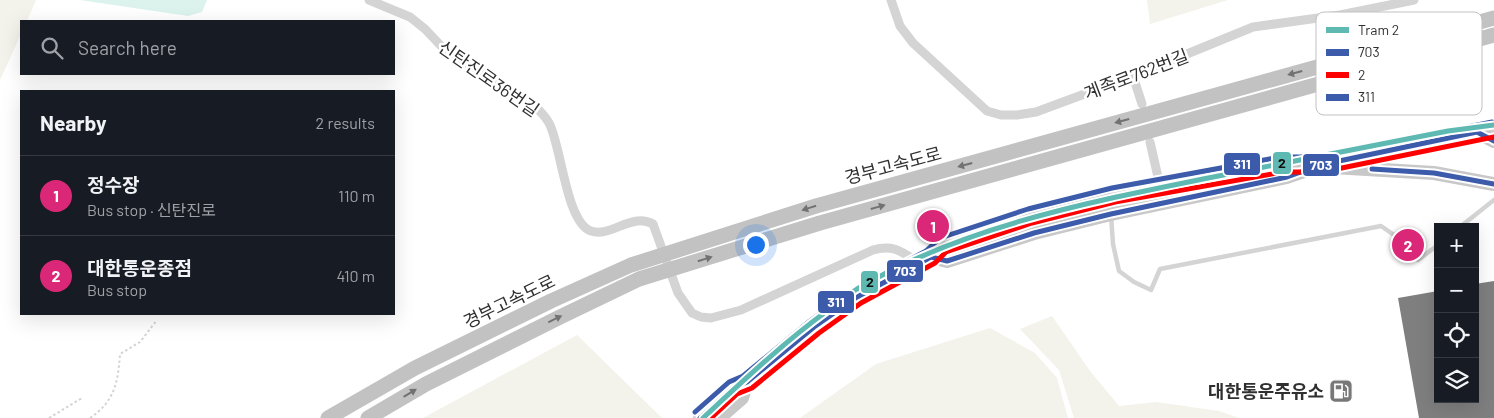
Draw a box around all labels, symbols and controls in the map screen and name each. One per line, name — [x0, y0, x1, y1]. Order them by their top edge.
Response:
legend — [1316, 12, 1482, 115]
search box — [20, 20, 395, 75]
text: Tram 2 — [1358, 21, 1399, 38]
icon: search — [38, 34, 66, 62]
street label: 신탄진로36번길 — [434, 35, 544, 121]
text: Search here — [78, 36, 177, 59]
text: 703 — [1358, 43, 1380, 60]
street label: 계족로762번길 — [1081, 44, 1191, 104]
text: 2 — [1358, 66, 1366, 83]
one-way arrow — [1288, 69, 1303, 77]
text: 311 — [1358, 88, 1375, 105]
text: Nearby — [40, 110, 106, 135]
text: 2 results — [316, 113, 375, 132]
one-way arrow — [1114, 118, 1129, 126]
street label: 경부고속도로 — [842, 142, 944, 188]
line badge: 2 — [1272, 151, 1292, 175]
line badge: 311 — [1223, 152, 1261, 176]
line badge: 703 — [1302, 153, 1340, 177]
text: 2 — [1278, 154, 1286, 171]
text: 311 — [1233, 155, 1251, 172]
text: 703 — [1310, 156, 1332, 173]
one-way arrow — [958, 161, 973, 169]
text: 정수장 — [87, 173, 139, 196]
text: 1 — [53, 186, 59, 205]
text: 110 m — [338, 186, 375, 205]
text: Bus stop · 신탄진로 — [87, 200, 216, 219]
one-way arrow — [870, 202, 885, 210]
one-way arrow — [801, 205, 816, 213]
pin: 1 — [917, 207, 949, 245]
map controls — [1434, 223, 1479, 403]
button: + — [1434, 223, 1479, 268]
pin: 2 — [1392, 226, 1424, 264]
your location — [743, 232, 769, 258]
one-way arrow — [698, 254, 713, 262]
text: 대한통운종점 — [87, 256, 192, 279]
line badge: 703 — [886, 259, 924, 283]
text: 703 — [894, 262, 916, 279]
text: 2 — [52, 266, 60, 285]
text: 410 m — [337, 266, 375, 285]
button: − — [1434, 268, 1479, 313]
street label: 경부고속도로 — [460, 269, 558, 333]
line badge: 2 — [860, 270, 879, 294]
text: 2 — [866, 273, 874, 290]
text: Bus stop — [87, 280, 147, 299]
line badge: 311 — [817, 290, 855, 314]
text: 311 — [827, 293, 845, 310]
button: locate — [1434, 313, 1479, 358]
one-way arrow — [548, 315, 562, 323]
button: layers — [1434, 358, 1479, 403]
fuel station icon: 대한통운주유소 — [1328, 378, 1354, 404]
place label: 대한통운주유소 — [1208, 380, 1324, 402]
one-way arrow — [404, 389, 417, 398]

